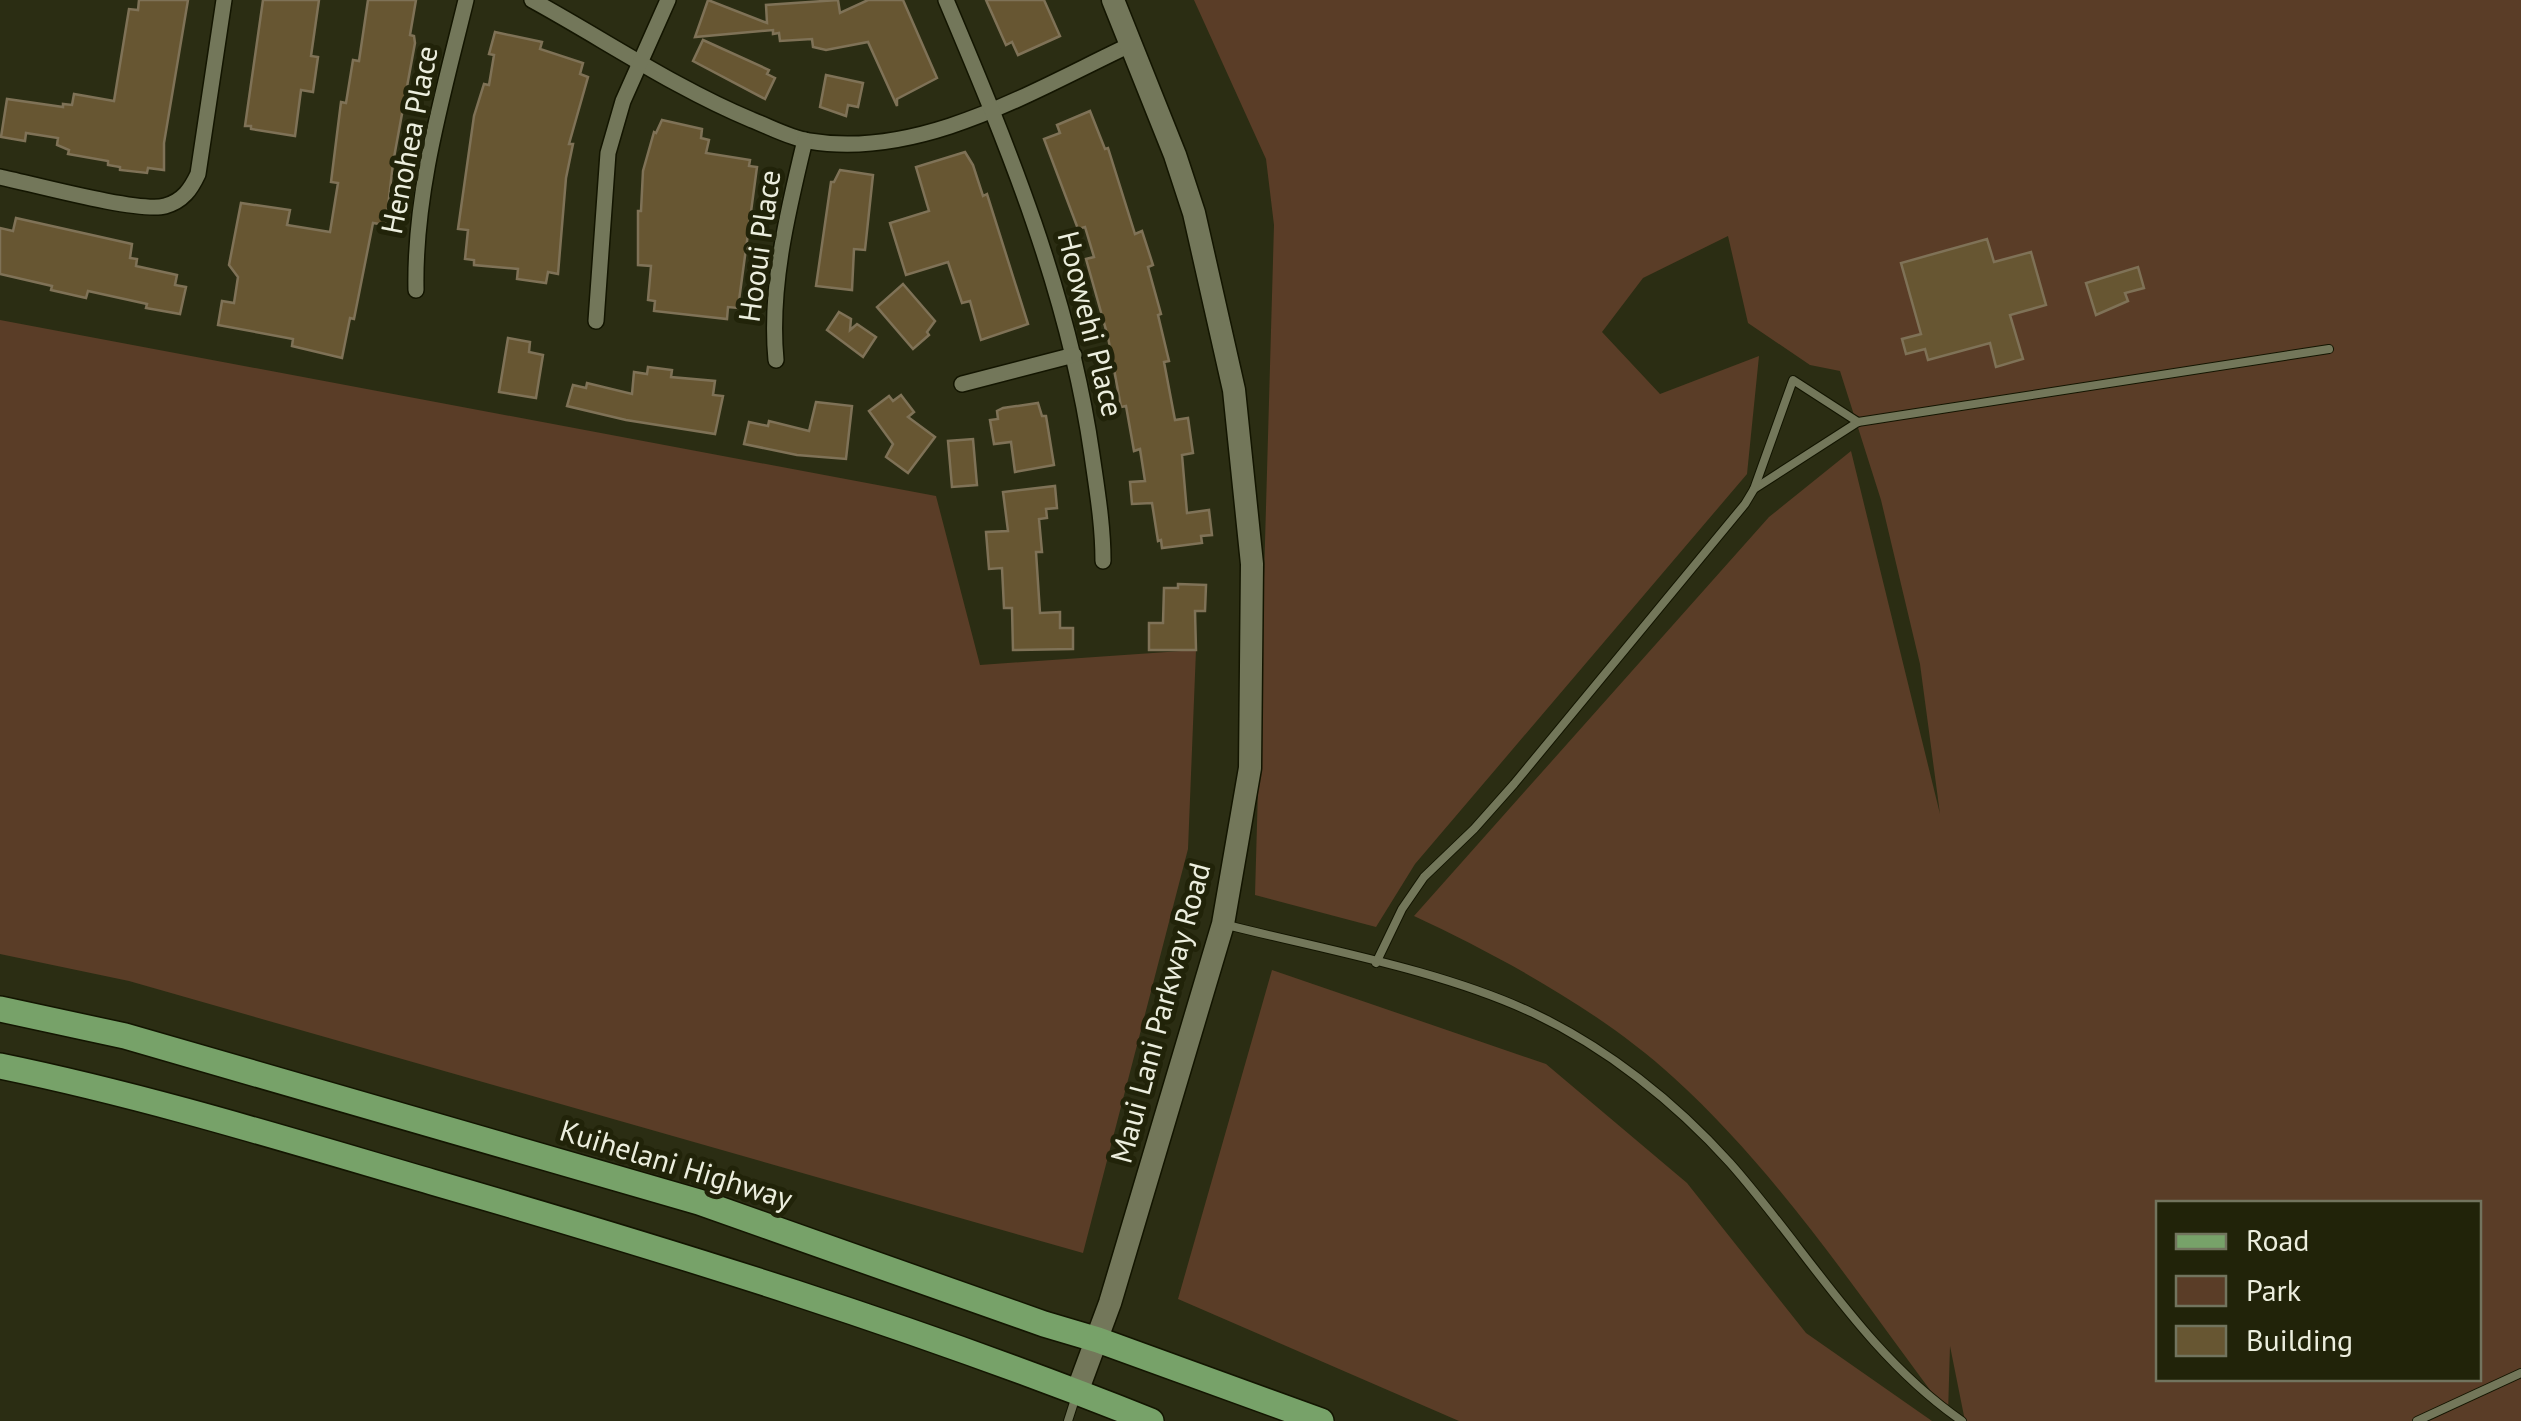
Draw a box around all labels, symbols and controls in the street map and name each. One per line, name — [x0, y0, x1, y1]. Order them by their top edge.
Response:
street label: Henohea Place — [371, 42, 446, 237]
street label: Hooui Place — [729, 167, 788, 324]
street label: Hoowehi Place — [1050, 227, 1133, 420]
street label: Maui Lani Parkway Road — [1101, 858, 1218, 1167]
street label: Kuihelani Highway — [555, 1110, 797, 1217]
legend — [2156, 1201, 2481, 1381]
text: Road — [2246, 1220, 2310, 1259]
text: Park — [2246, 1270, 2302, 1309]
text: Building — [2246, 1320, 2353, 1359]

